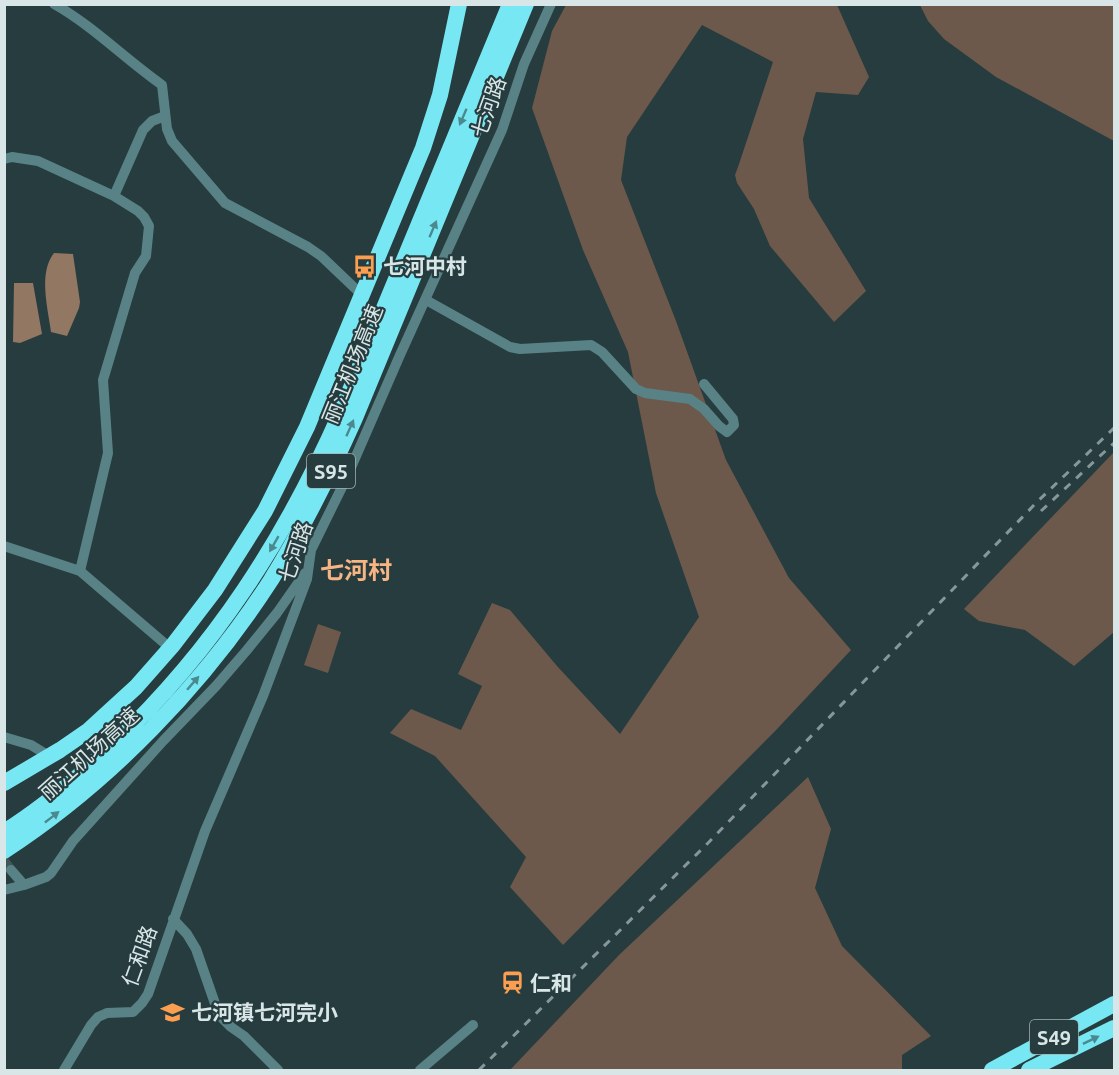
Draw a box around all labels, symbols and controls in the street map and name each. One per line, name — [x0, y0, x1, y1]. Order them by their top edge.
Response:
street label: 七河路 — [466, 73, 510, 141]
one-way arrow — [458, 108, 468, 126]
one-way arrow — [428, 219, 438, 237]
bus stop icon: 七河中村 — [352, 253, 378, 279]
place label: 七河中村 — [383, 254, 467, 278]
street label: 丽江机场高速 — [317, 301, 387, 427]
one-way arrow — [346, 420, 355, 437]
road number: S95 — [307, 454, 355, 488]
street label: 七河路 — [273, 518, 317, 586]
one-way arrow — [269, 536, 279, 553]
district label: 七河村 — [320, 557, 392, 584]
one-way arrow — [186, 675, 200, 690]
street label: 丽江机场高速 — [34, 702, 144, 804]
one-way arrow — [44, 810, 60, 823]
street label: 仁和路 — [117, 922, 161, 990]
station icon: 仁和 — [499, 970, 525, 996]
place label: 仁和 — [530, 971, 572, 995]
school or university icon: 七河镇七河完小 — [160, 999, 186, 1025]
place label: 七河镇七河完小 — [191, 1000, 338, 1024]
road number: S49 — [1030, 1020, 1078, 1054]
one-way arrow — [1082, 1035, 1099, 1045]

